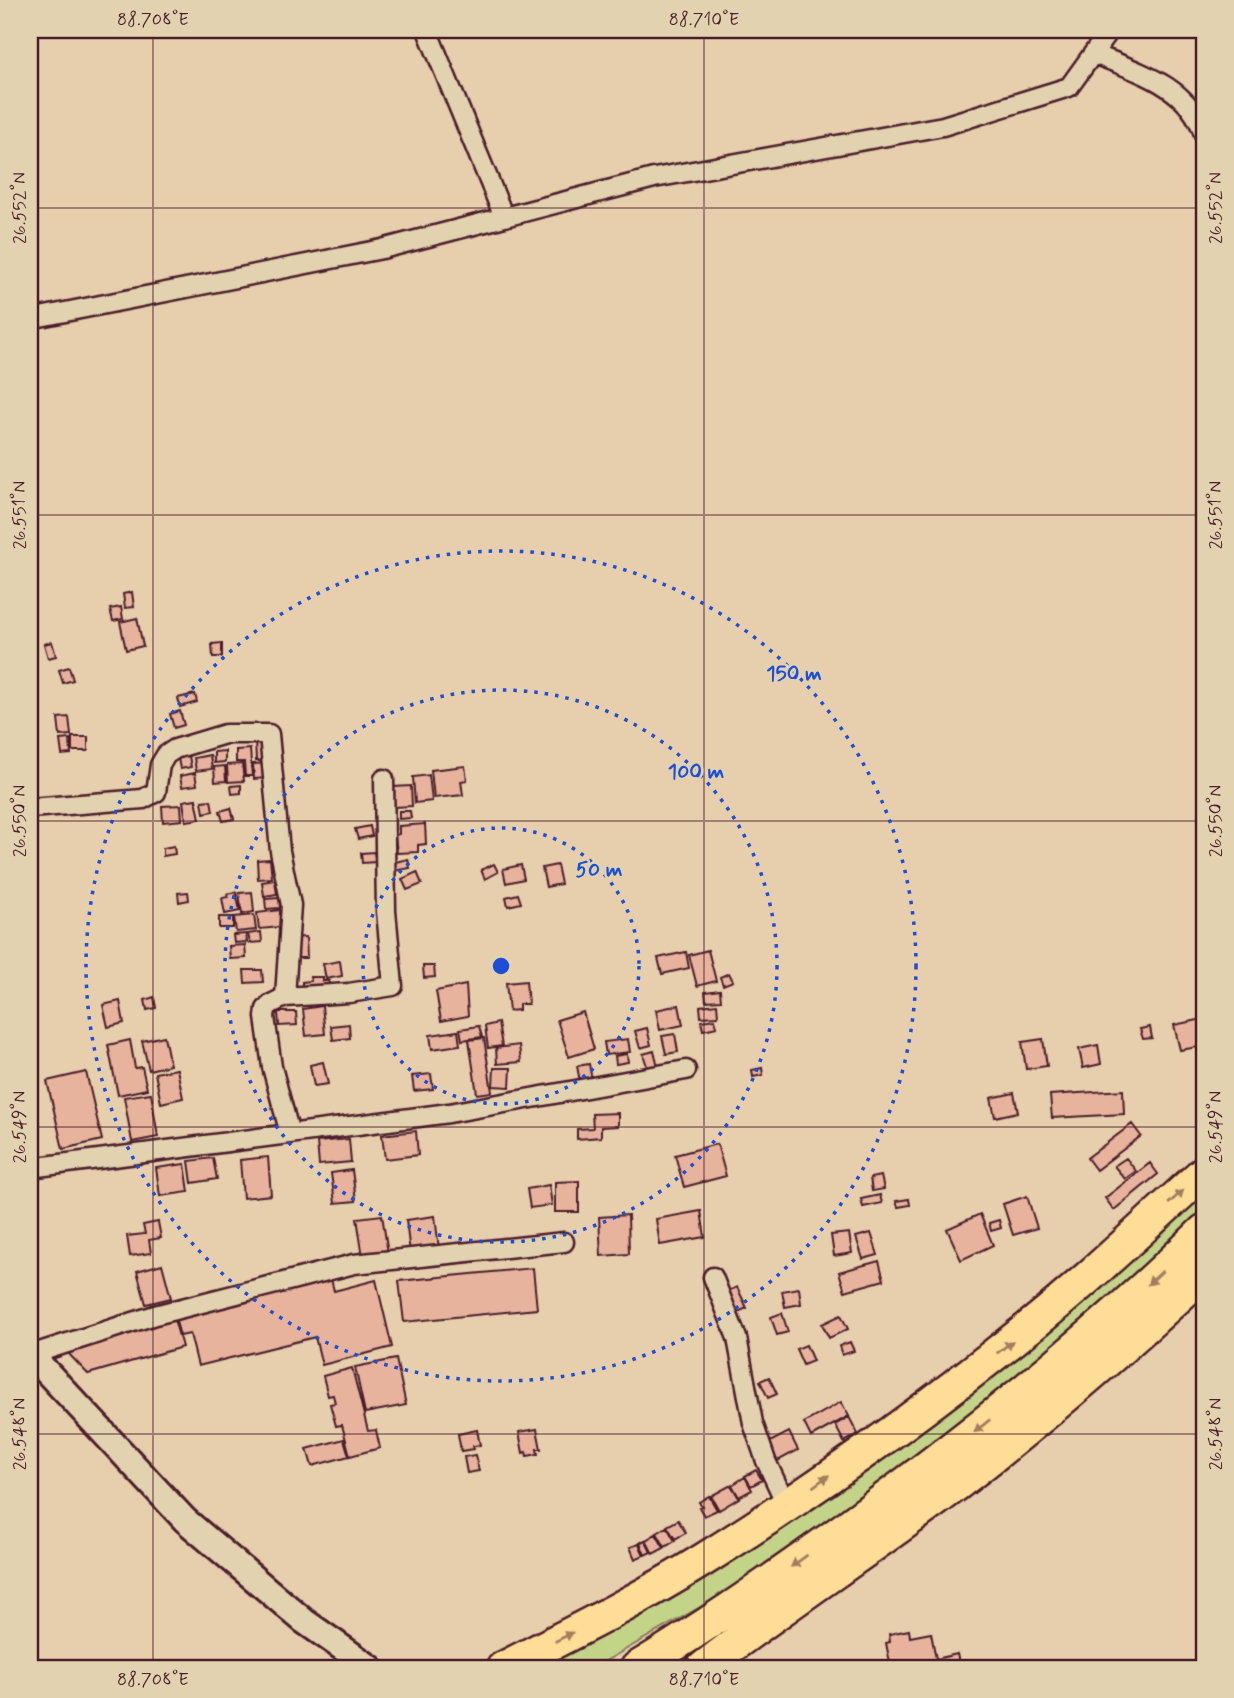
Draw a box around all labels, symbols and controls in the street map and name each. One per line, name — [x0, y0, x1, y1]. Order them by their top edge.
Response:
text: 88.708°E — [117, 8, 189, 32]
text: 88.710°E — [669, 8, 739, 32]
text: 26.552°N — [8, 172, 32, 244]
text: 26.552°N — [1204, 172, 1228, 244]
text: 26.551°N — [8, 481, 32, 549]
text: 26.551°N — [1204, 481, 1228, 549]
text: 150 m — [766, 660, 822, 688]
text: 100 m — [668, 758, 724, 786]
text: 26.550°N — [8, 785, 32, 857]
text: 26.550°N — [1204, 785, 1228, 857]
text: 50 m — [576, 856, 623, 884]
centre of rings — [489, 954, 513, 978]
text: 26.549°N — [8, 1091, 32, 1163]
text: 26.549°N — [1204, 1091, 1228, 1163]
one-way arrow — [1167, 1190, 1184, 1206]
one-way arrow — [1146, 1270, 1164, 1286]
one-way arrow — [995, 1339, 1013, 1354]
text: 26.548°N — [8, 1398, 32, 1470]
text: 26.548°N — [1204, 1398, 1228, 1470]
one-way arrow — [973, 1418, 990, 1433]
one-way arrow — [812, 1475, 830, 1489]
one-way arrow — [790, 1554, 808, 1568]
one-way arrow — [554, 1631, 574, 1643]
text: 88.708°E — [117, 1668, 189, 1692]
text: 88.710°E — [669, 1668, 739, 1692]

